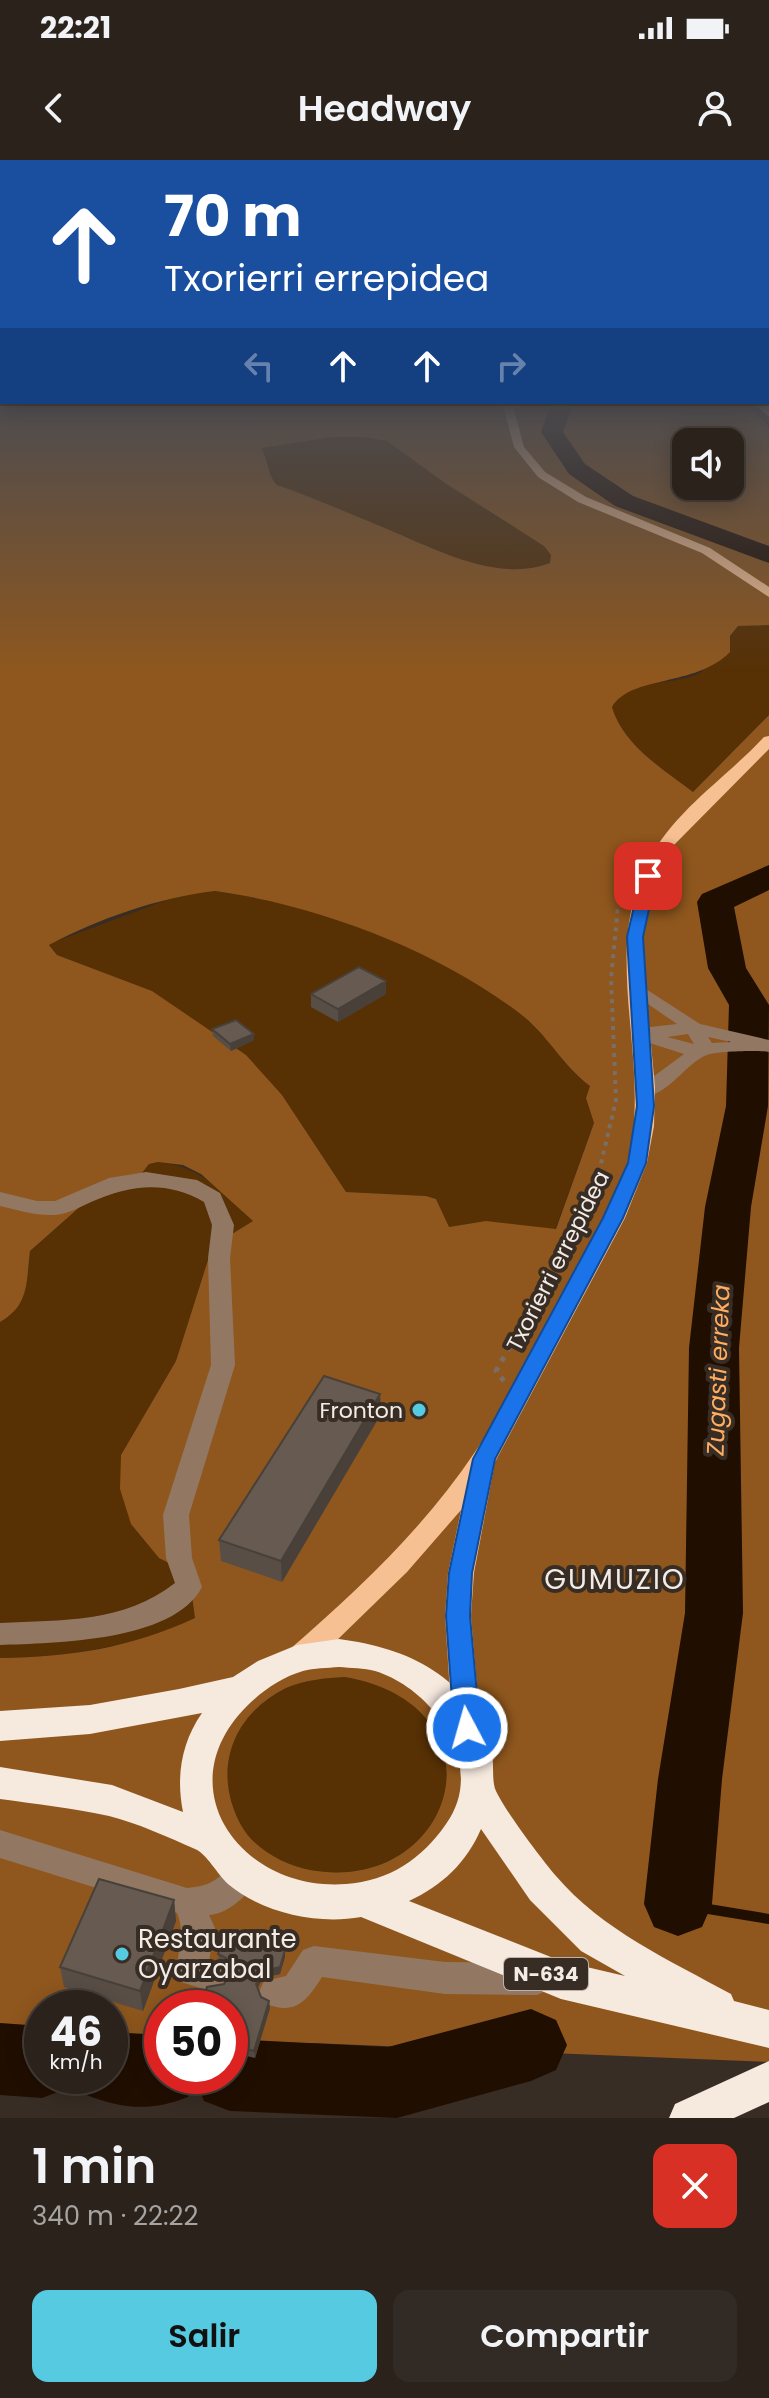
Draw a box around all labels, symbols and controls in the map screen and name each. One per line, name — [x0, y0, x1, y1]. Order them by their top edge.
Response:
text: 22:21 — [40, 6, 111, 49]
text: Headway — [298, 83, 471, 134]
icon: back — [32, 86, 76, 130]
icon: person — [693, 86, 737, 130]
text: 70 m — [164, 177, 302, 256]
icon: ahead — [32, 192, 136, 296]
text: Txorierri errepidea — [164, 253, 489, 304]
icon: left — [237, 344, 281, 388]
icon: ahead — [321, 344, 365, 388]
icon: ahead — [405, 344, 449, 388]
icon: right — [489, 344, 533, 388]
map controls — [672, 428, 744, 500]
button: sound — [672, 428, 744, 500]
pin — [614, 842, 682, 910]
icon: arrive — [626, 854, 670, 898]
street label: Txorierri errepidea — [499, 1165, 617, 1357]
water label: Zugasti erreka — [698, 1284, 737, 1457]
place label: Fronton — [319, 1395, 403, 1426]
marker: Fronton — [410, 1401, 428, 1419]
district label: GUMUZIO — [544, 1560, 686, 1599]
position arrow — [425, 1686, 509, 1770]
place label: Restaurante Oyarzabal — [138, 1921, 297, 1987]
marker: Restaurante Oyarzabal — [113, 1945, 131, 1963]
road number: N-634 — [504, 1958, 588, 1990]
speed limit sign: 50 — [144, 1990, 248, 2094]
text: 46 — [50, 2004, 102, 2060]
text: km/h — [49, 2048, 103, 2076]
text: 1 min — [32, 2133, 156, 2200]
button: close — [653, 2144, 737, 2228]
text: 340 m · 22:22 — [32, 2198, 198, 2234]
button: Salir — [32, 2290, 377, 2382]
button: Compartir — [393, 2290, 737, 2382]

